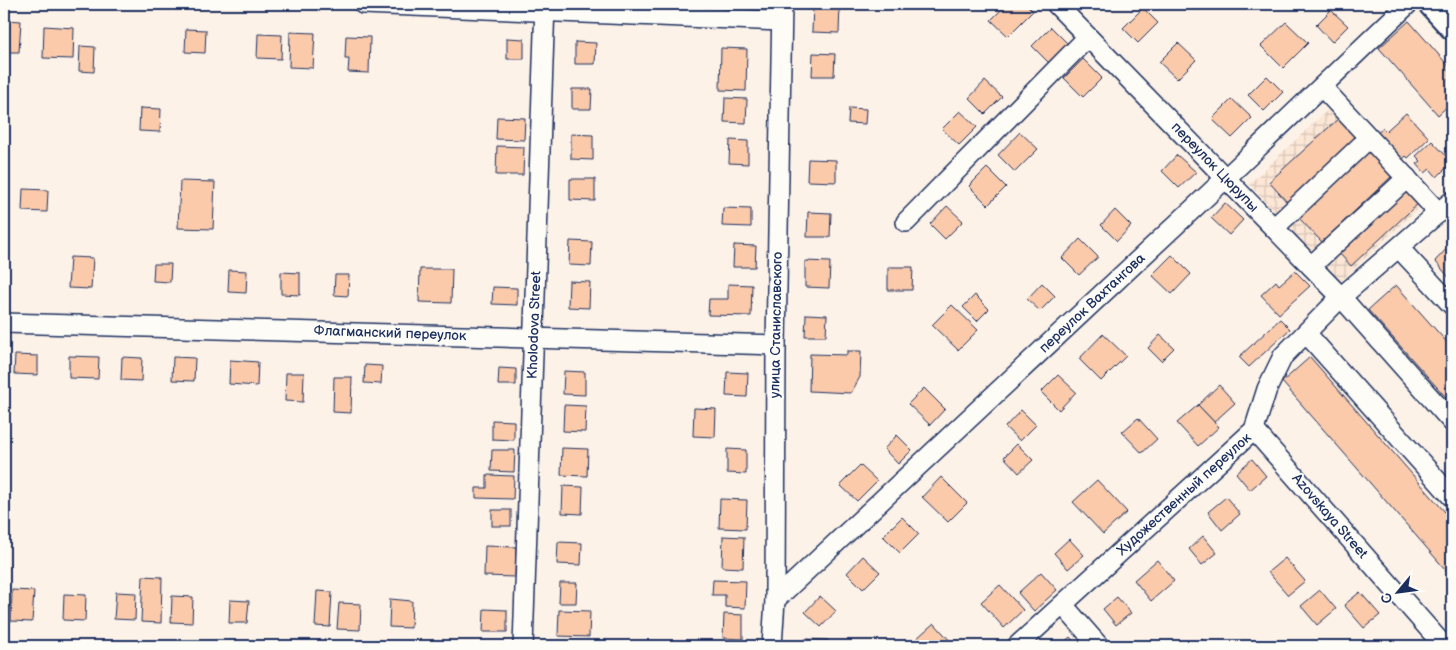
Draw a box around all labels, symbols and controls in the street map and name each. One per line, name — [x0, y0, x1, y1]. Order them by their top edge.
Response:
street label: переулок Цюрупы — [1168, 119, 1262, 215]
street label: переулок Вахтангова — [1036, 249, 1149, 356]
street label: улица Станиславского — [766, 252, 786, 398]
street label: Kholodova Street — [524, 270, 544, 379]
street label: Флагманский переулок — [313, 322, 467, 344]
street label: Художественный переулок — [1113, 429, 1255, 559]
street label: Azovskaya Street — [1288, 470, 1372, 562]
north arrow — [1374, 568, 1424, 618]
text: С — [1377, 589, 1397, 606]

